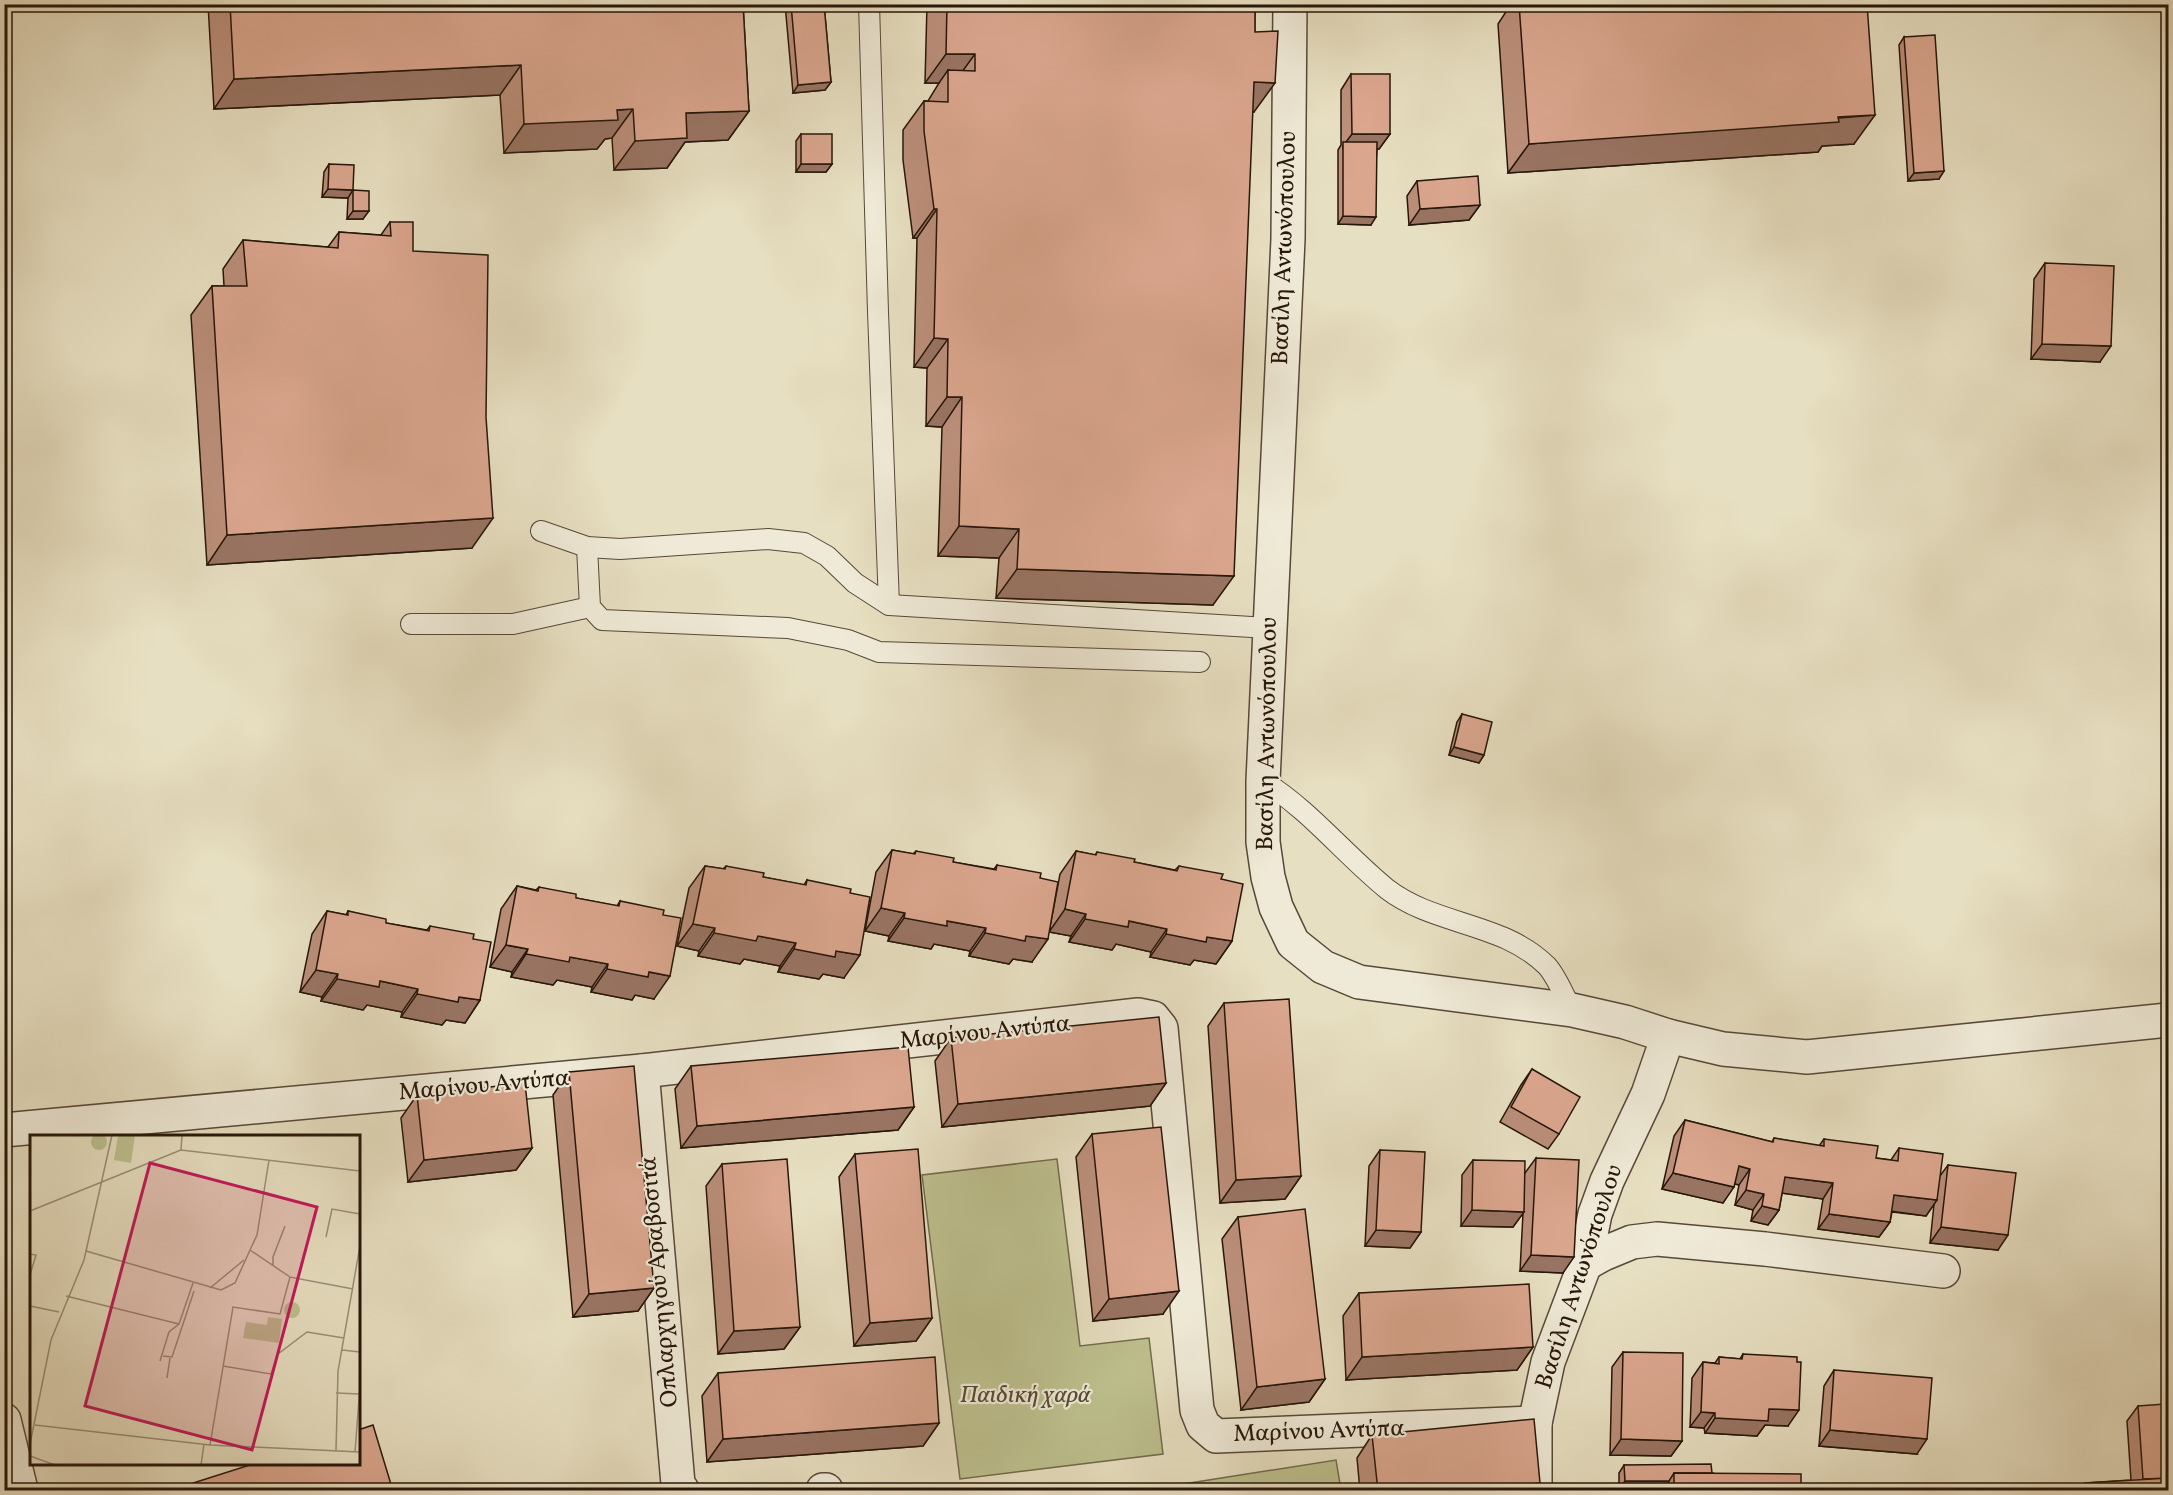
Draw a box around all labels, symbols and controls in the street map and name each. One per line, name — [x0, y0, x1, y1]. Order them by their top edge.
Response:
street label: Βασίλη Αντωνόπουλου — [1264, 130, 1306, 366]
street label: Βασίλη Αντωνόπουλου — [1249, 617, 1287, 851]
street label: Μαρίνου Αντύπα — [898, 1007, 1072, 1059]
street label: Μαρίνου Αντύπα — [397, 1062, 571, 1110]
inset map — [30, 1135, 360, 1465]
street label: Οπλαρχηγού Αραβοσιτά — [632, 1155, 688, 1409]
street label: Βασίλη Αντωνόπουλου — [1528, 1160, 1632, 1394]
park label: Παιδική χαρά — [960, 1379, 1091, 1413]
street label: Μαρίνου Αντύπα — [1233, 1412, 1405, 1452]

